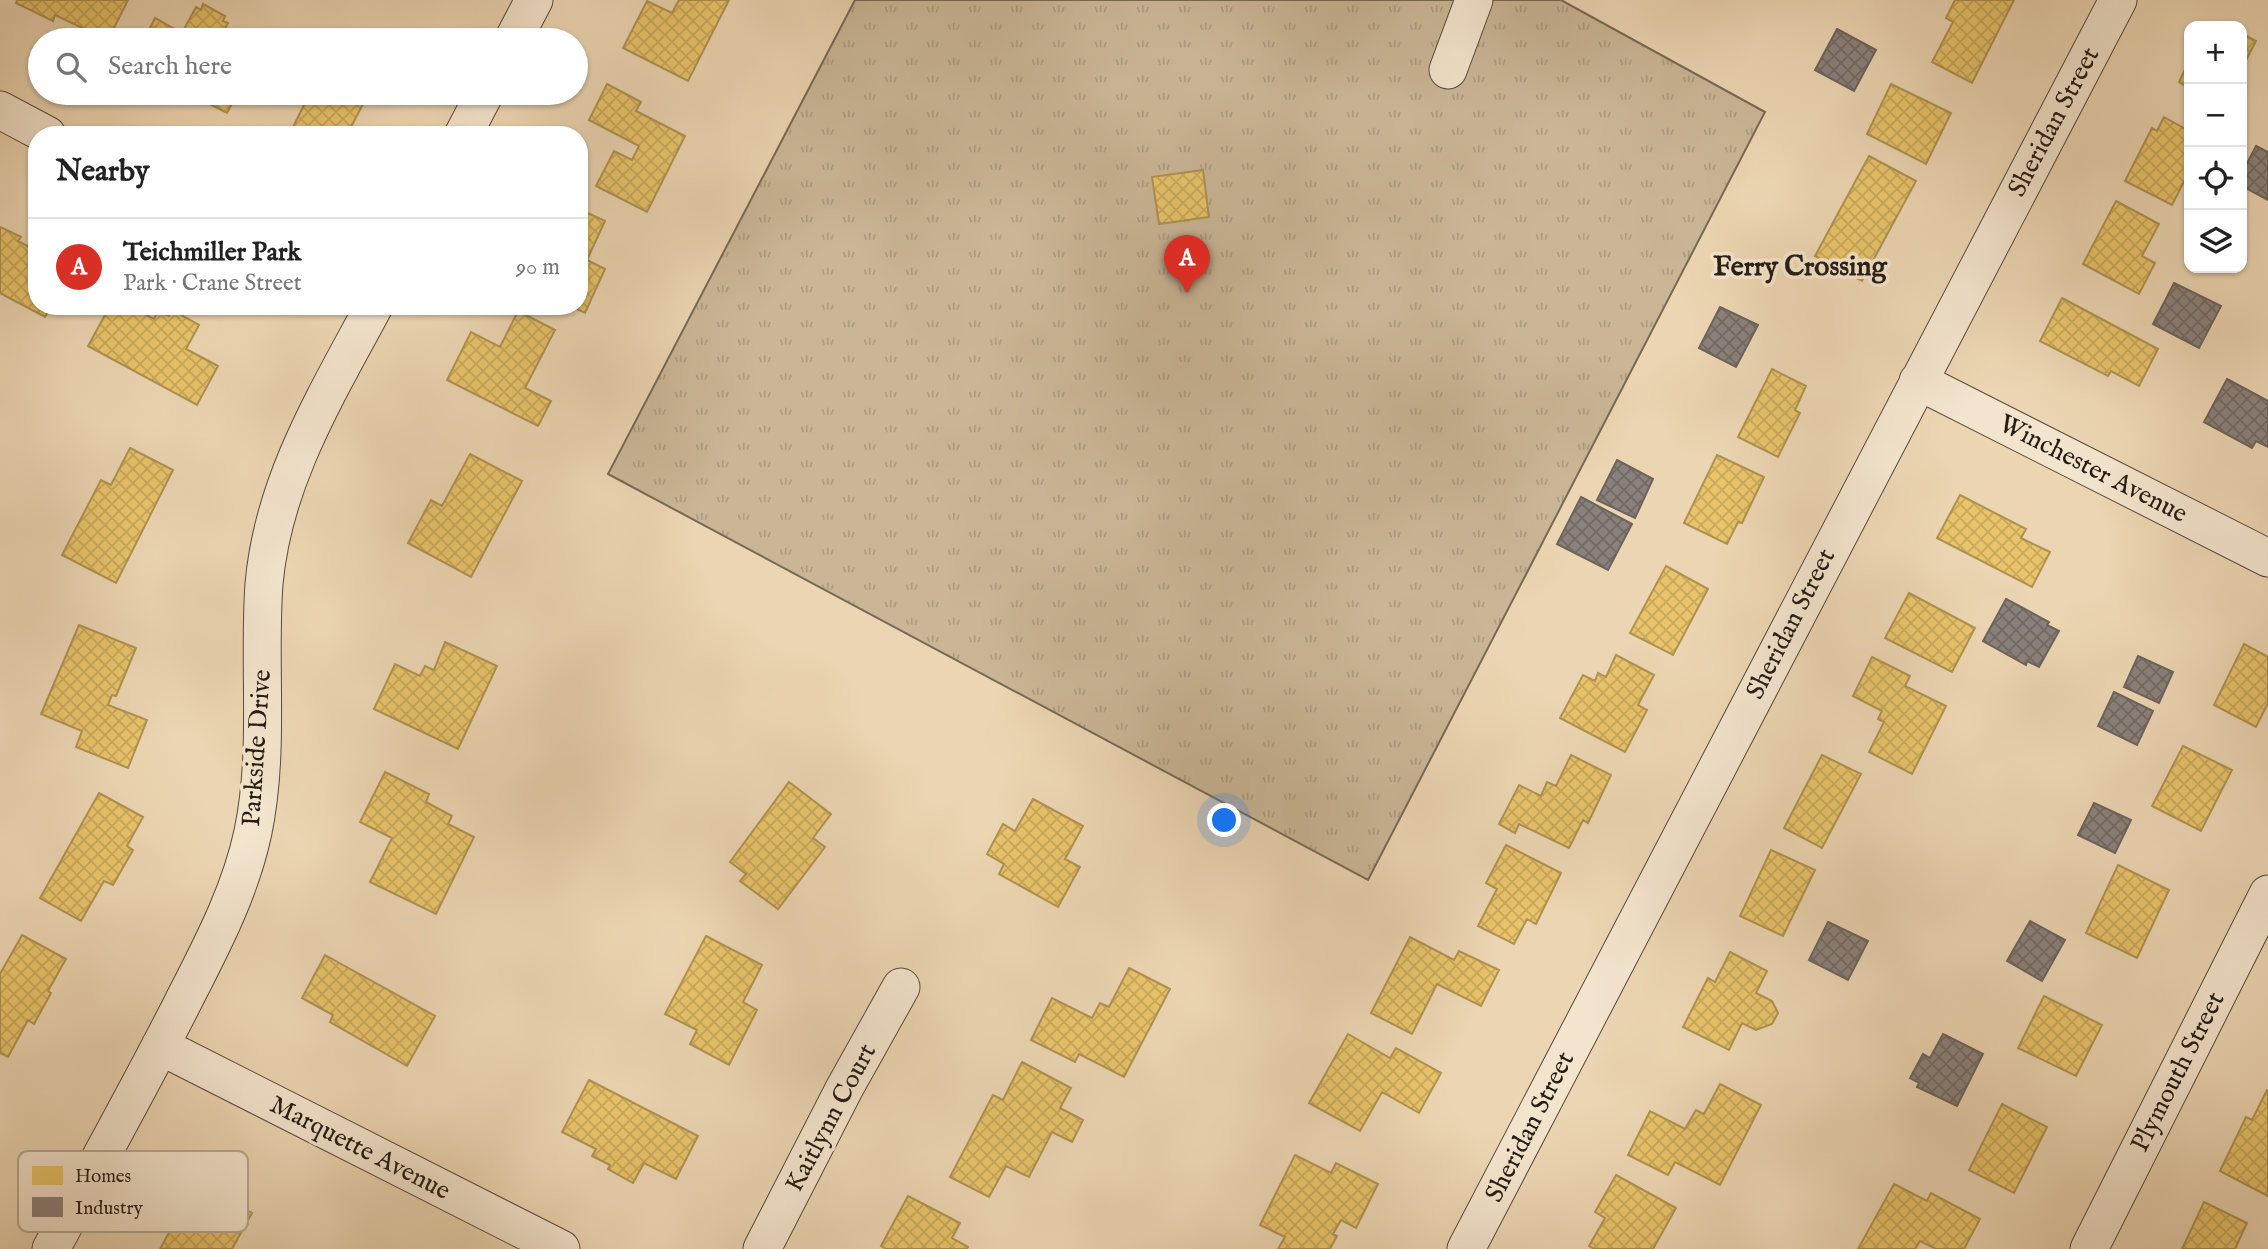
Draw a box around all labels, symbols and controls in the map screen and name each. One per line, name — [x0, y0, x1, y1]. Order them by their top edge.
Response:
map controls — [2184, 21, 2247, 273]
button: + — [2184, 21, 2247, 84]
search box — [28, 28, 588, 105]
street label: Sheridan Street — [2001, 42, 2107, 202]
icon: search — [52, 48, 90, 86]
text: Search here — [108, 50, 232, 83]
button: − — [2184, 84, 2247, 147]
button: locate — [2184, 147, 2247, 210]
text: Nearby — [56, 153, 149, 191]
button: layers — [2184, 210, 2247, 273]
pin: A — [1164, 235, 1210, 293]
text: Teichmiller Park — [123, 236, 301, 269]
district label: Ferry Crossing — [1713, 250, 1888, 285]
text: A — [71, 253, 87, 282]
text: 90 m — [516, 253, 560, 282]
text: Park · Crane Street — [123, 269, 302, 298]
street label: Winchester Avenue — [1993, 407, 2193, 531]
street label: Sheridan Street — [1739, 543, 1843, 705]
street label: Parkside Drive — [235, 668, 279, 828]
your location — [1207, 803, 1241, 837]
street label: Plymouth Street — [2124, 986, 2232, 1157]
street label: Kaitlynn Court — [778, 1038, 884, 1198]
street label: Sheridan Street — [1478, 1046, 1582, 1208]
street label: Marquette Avenue — [264, 1088, 456, 1208]
legend — [18, 1151, 248, 1232]
text: Homes — [75, 1165, 131, 1189]
text: Industry — [75, 1197, 143, 1221]

